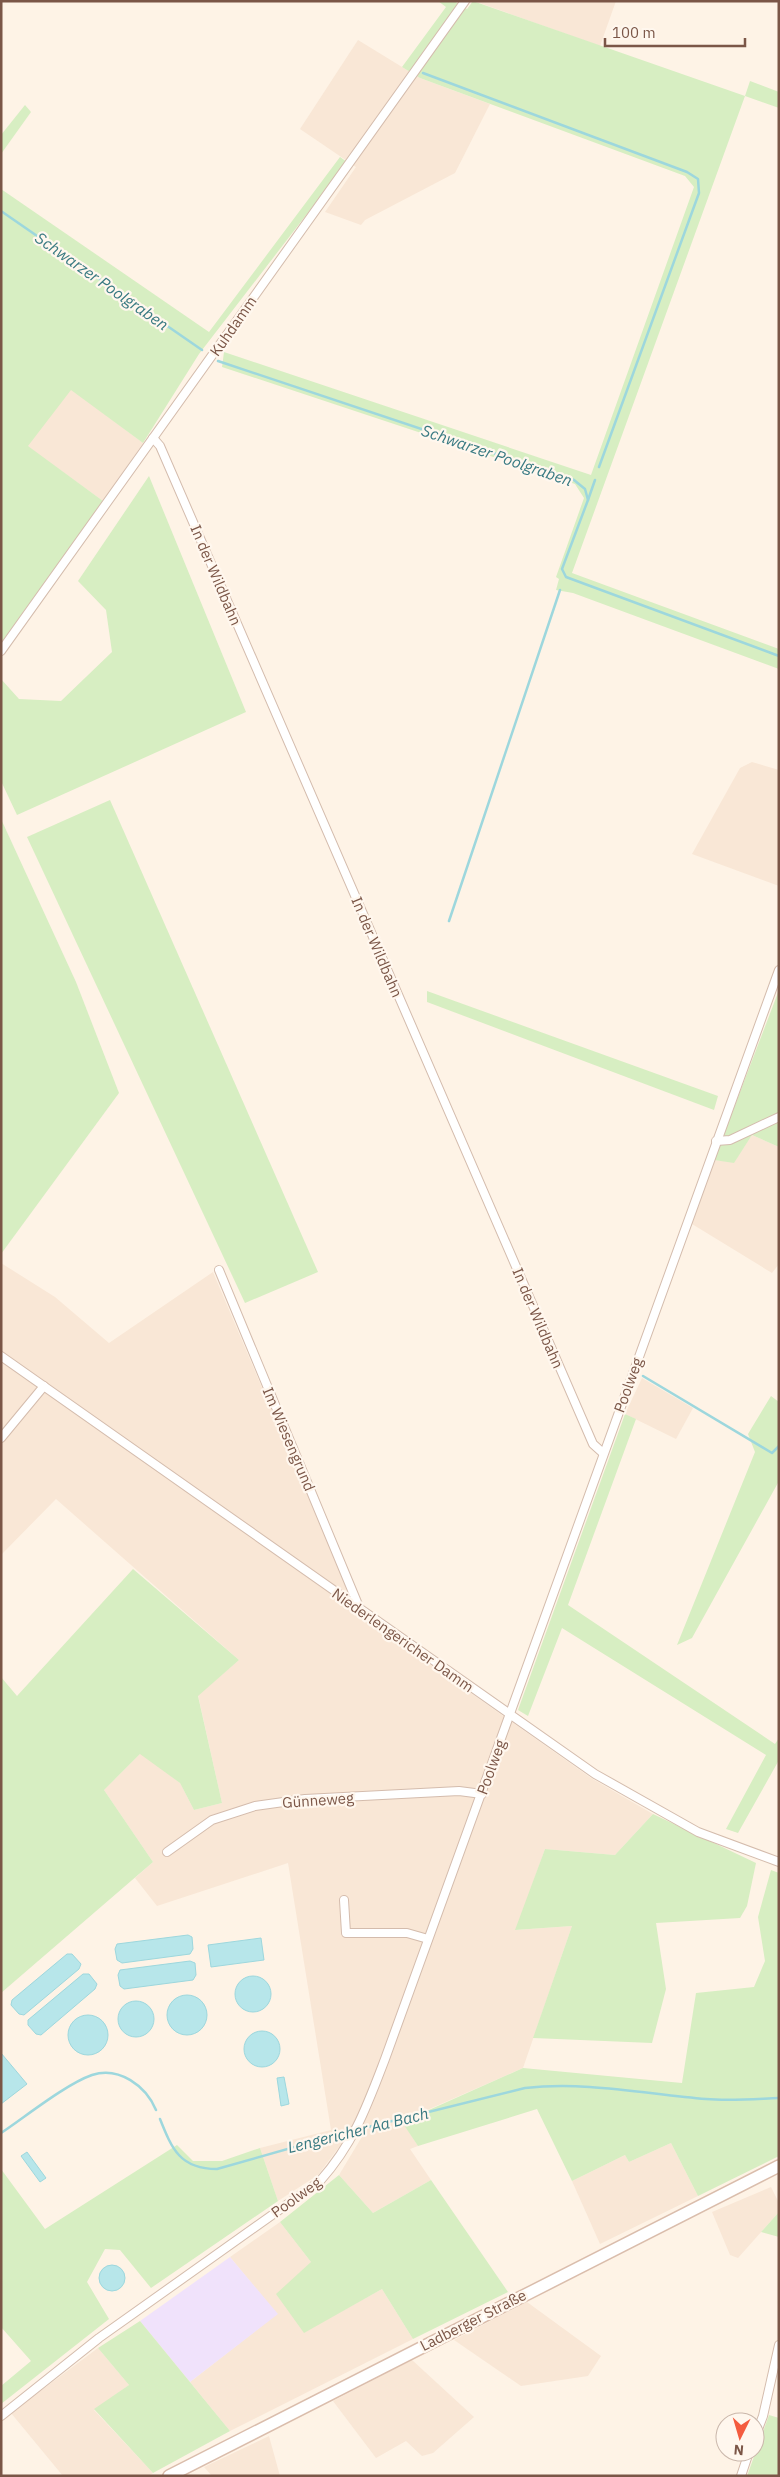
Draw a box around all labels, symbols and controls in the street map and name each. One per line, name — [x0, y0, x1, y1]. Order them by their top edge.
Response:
scale bar — [605, 15, 745, 47]
text: 100 m — [612, 23, 656, 42]
water label: Schwarzer Poolgraben — [32, 227, 172, 335]
street label: Kuhdamm — [205, 292, 261, 360]
water label: Schwarzer Poolgraben — [419, 420, 575, 490]
street label: In der Wildbahn — [186, 522, 246, 628]
street label: In der Wildbahn — [347, 894, 407, 1000]
street label: In der Wildbahn — [508, 1265, 568, 1371]
street label: Poolweg — [609, 1355, 647, 1415]
street label: Im Wiesengrund — [259, 1384, 319, 1494]
street label: Niederlengericher Damm — [328, 1584, 478, 1696]
street label: Poolweg — [472, 1737, 510, 1797]
street label: Günneweg — [282, 1788, 355, 1812]
water label: Lengericher Aa Bach — [285, 2103, 431, 2157]
street label: Poolweg — [267, 2172, 325, 2221]
street label: Ladberger Straße — [417, 2285, 529, 2355]
north arrow — [715, 2412, 765, 2462]
text: N — [733, 2441, 745, 2459]

